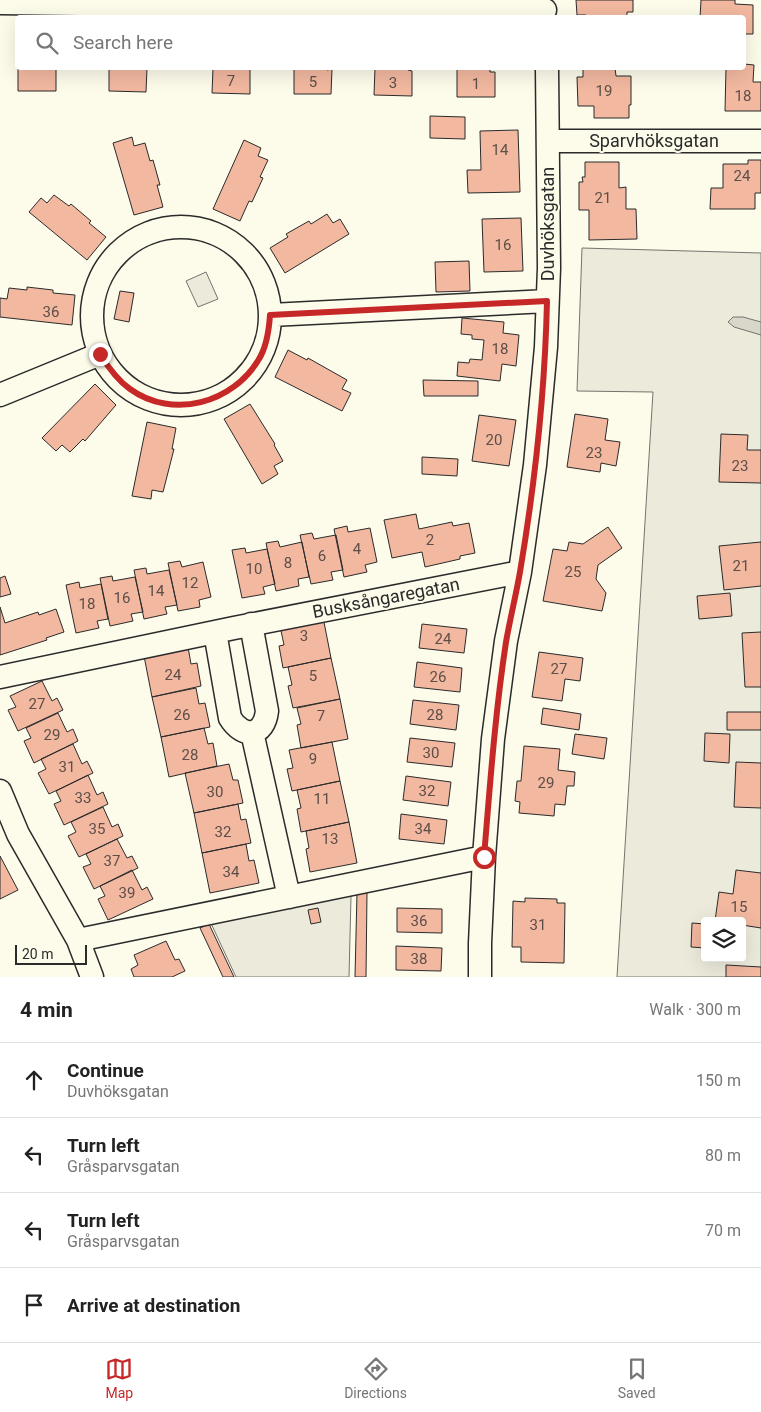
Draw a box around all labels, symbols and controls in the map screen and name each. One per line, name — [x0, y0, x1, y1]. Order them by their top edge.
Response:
search box — [15, 15, 746, 70]
icon: search — [33, 29, 61, 57]
text: Search here — [73, 31, 173, 54]
house number: 7 — [227, 72, 235, 90]
house number: 5 — [309, 73, 317, 91]
house number: 3 — [389, 74, 397, 92]
house number: 1 — [472, 75, 480, 93]
house number: 19 — [596, 82, 612, 100]
house number: 18 — [735, 87, 751, 105]
street label: Sparvhöksgatan — [589, 130, 719, 151]
house number: 14 — [492, 141, 509, 159]
street label: Duvhöksgatan — [537, 167, 558, 281]
house number: 24 — [734, 167, 751, 185]
house number: 21 — [595, 189, 611, 207]
house number: 16 — [495, 236, 511, 254]
house number: 36 — [43, 303, 59, 321]
house number: 18 — [492, 340, 508, 358]
route end — [89, 343, 112, 366]
house number: 20 — [486, 431, 502, 449]
house number: 23 — [586, 444, 602, 462]
house number: 23 — [732, 457, 748, 475]
house number: 2 — [426, 531, 434, 549]
house number: 4 — [353, 540, 362, 558]
house number: 6 — [318, 547, 326, 565]
house number: 8 — [284, 554, 292, 572]
house number: 21 — [733, 557, 749, 575]
house number: 10 — [246, 560, 262, 578]
house number: 25 — [565, 563, 581, 581]
street label: Busksångaregatan — [311, 573, 461, 622]
house number: 12 — [182, 574, 198, 592]
house number: 14 — [148, 582, 165, 600]
house number: 16 — [114, 589, 130, 607]
house number: 18 — [79, 595, 95, 613]
house number: 3 — [300, 627, 308, 645]
house number: 24 — [435, 630, 452, 648]
house number: 27 — [551, 660, 567, 678]
house number: 24 — [165, 666, 182, 684]
house number: 5 — [309, 667, 317, 685]
house number: 26 — [430, 668, 446, 686]
house number: 27 — [29, 695, 45, 713]
house number: 26 — [174, 706, 190, 724]
house number: 28 — [427, 706, 443, 724]
house number: 7 — [317, 707, 325, 725]
house number: 29 — [44, 726, 60, 744]
house number: 30 — [423, 744, 439, 762]
house number: 28 — [182, 746, 198, 764]
house number: 9 — [309, 750, 317, 768]
house number: 31 — [59, 758, 75, 776]
house number: 29 — [538, 774, 554, 792]
house number: 32 — [419, 782, 435, 800]
house number: 30 — [207, 783, 223, 801]
house number: 33 — [75, 789, 91, 807]
house number: 11 — [314, 790, 330, 808]
house number: 35 — [89, 820, 105, 838]
house number: 34 — [415, 820, 432, 838]
house number: 32 — [215, 823, 231, 841]
house number: 13 — [322, 830, 338, 848]
route start — [473, 846, 496, 869]
house number: 37 — [104, 852, 120, 870]
house number: 34 — [223, 863, 240, 881]
house number: 39 — [119, 884, 135, 902]
house number: 15 — [731, 898, 747, 916]
house number: 36 — [411, 912, 427, 930]
house number: 31 — [530, 916, 546, 934]
map controls — [701, 917, 746, 962]
button: layers — [701, 917, 746, 962]
scale bar — [15, 942, 88, 965]
text: 20 m — [22, 946, 54, 962]
house number: 38 — [411, 950, 427, 968]
text: 4 min — [20, 998, 73, 1022]
text: Walk · 300 m — [649, 1000, 741, 1019]
text: Continue — [67, 1059, 144, 1082]
icon: ahead — [20, 1066, 48, 1094]
text: 150 m — [696, 1071, 741, 1090]
text: Duvhöksgatan — [67, 1082, 169, 1101]
text: Turn left — [67, 1134, 140, 1157]
icon: left — [20, 1141, 48, 1169]
text: 80 m — [705, 1146, 741, 1165]
text: Gråsparvsgatan — [67, 1157, 180, 1176]
text: Turn left — [67, 1209, 140, 1232]
icon: left — [20, 1216, 48, 1244]
text: 70 m — [705, 1221, 741, 1240]
text: Gråsparvsgatan — [67, 1232, 180, 1251]
icon: arrive — [20, 1291, 48, 1319]
text: Arrive at destination — [67, 1294, 240, 1317]
tab: Map — [105, 1355, 133, 1401]
tab: Directions — [344, 1355, 407, 1401]
tab: Saved — [618, 1355, 656, 1401]

